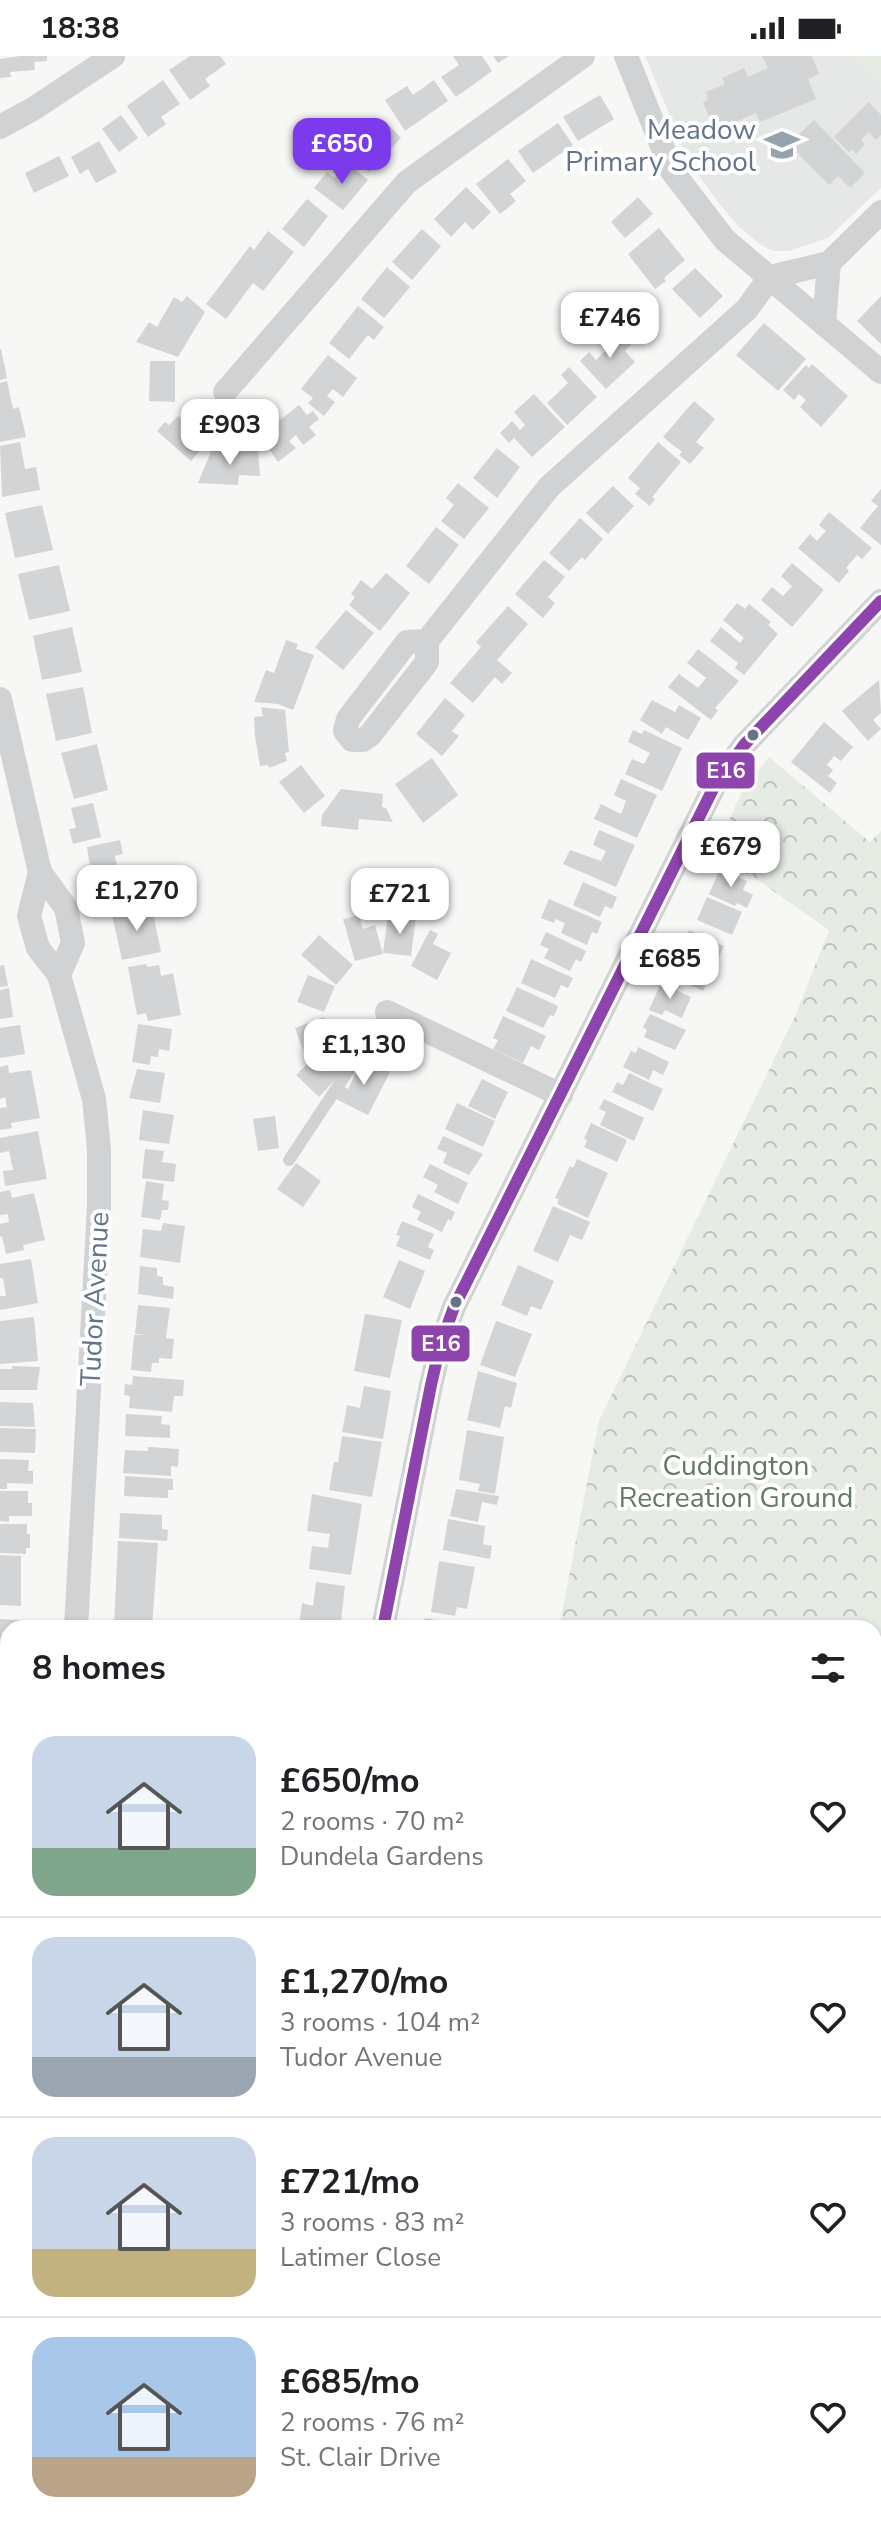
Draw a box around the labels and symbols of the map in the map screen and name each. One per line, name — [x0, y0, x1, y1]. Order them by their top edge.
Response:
place label: Meadow Primary School — [565, 111, 757, 181]
pin: £650 — [295, 118, 389, 186]
school or university icon: Meadow Primary School — [763, 126, 801, 164]
pin: £746 — [563, 292, 657, 360]
pin: £903 — [183, 399, 277, 467]
unlabelled marker — [745, 727, 761, 743]
line badge: E16 — [695, 751, 756, 790]
text: E16 — [706, 756, 746, 786]
pin: £679 — [684, 821, 778, 889]
pin: £1,270 — [72, 865, 202, 933]
pin: £721 — [353, 868, 447, 936]
pin: £685 — [623, 933, 717, 1001]
pin: £1,130 — [299, 1019, 429, 1087]
street label: Tudor Avenue — [71, 1211, 119, 1387]
unlabelled marker — [448, 1294, 464, 1310]
line badge: E16 — [410, 1324, 471, 1363]
text: E16 — [421, 1329, 461, 1359]
park label: Cuddington Recreation Ground — [619, 1447, 853, 1517]

